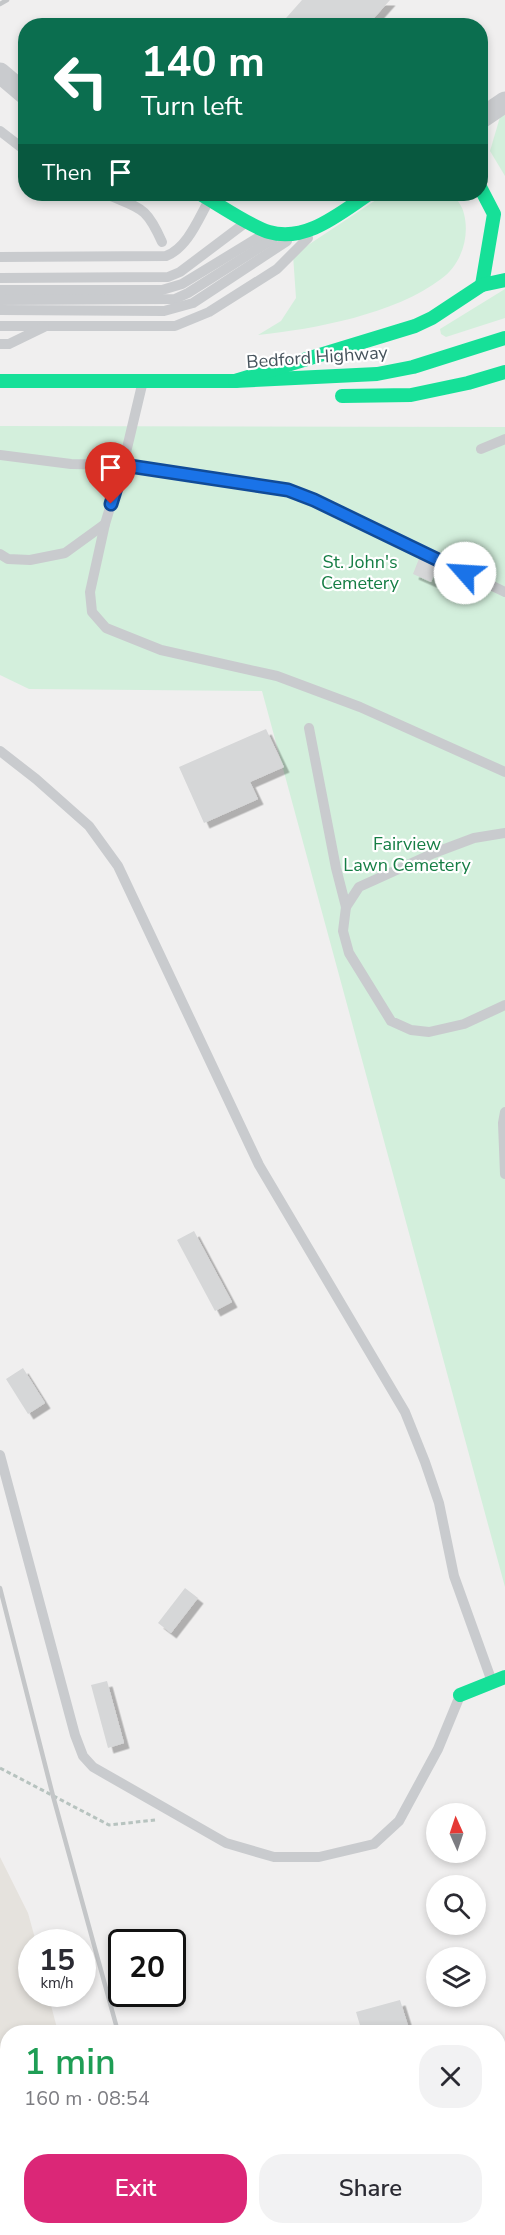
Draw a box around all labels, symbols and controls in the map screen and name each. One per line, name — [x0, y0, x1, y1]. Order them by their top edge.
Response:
text: 140 m — [141, 34, 265, 91]
icon: left — [42, 42, 120, 120]
text: Turn left — [141, 88, 242, 125]
icon: arrive — [104, 156, 137, 189]
text: Then — [42, 158, 92, 188]
street label: Bedford Highway — [246, 340, 389, 374]
pin — [85, 442, 136, 504]
icon: arrive — [94, 451, 127, 484]
position arrow — [433, 541, 497, 605]
park label: St. John's Cemetery — [321, 550, 400, 595]
park label: Fairview Lawn Cemetery — [343, 832, 471, 877]
north arrow — [426, 1803, 486, 1863]
map controls — [426, 1803, 486, 2007]
button: search — [426, 1875, 486, 1935]
speed limit sign: 20 — [108, 1929, 186, 2007]
text: 15 — [39, 1940, 75, 1981]
button: layers — [426, 1947, 486, 2007]
text: km/h — [40, 1973, 74, 1993]
text: 1 min — [24, 2038, 116, 2087]
button: close — [419, 2045, 482, 2108]
text: 160 m · 08:54 — [24, 2085, 150, 2112]
button: Exit — [24, 2154, 247, 2223]
button: Share — [259, 2154, 482, 2223]

